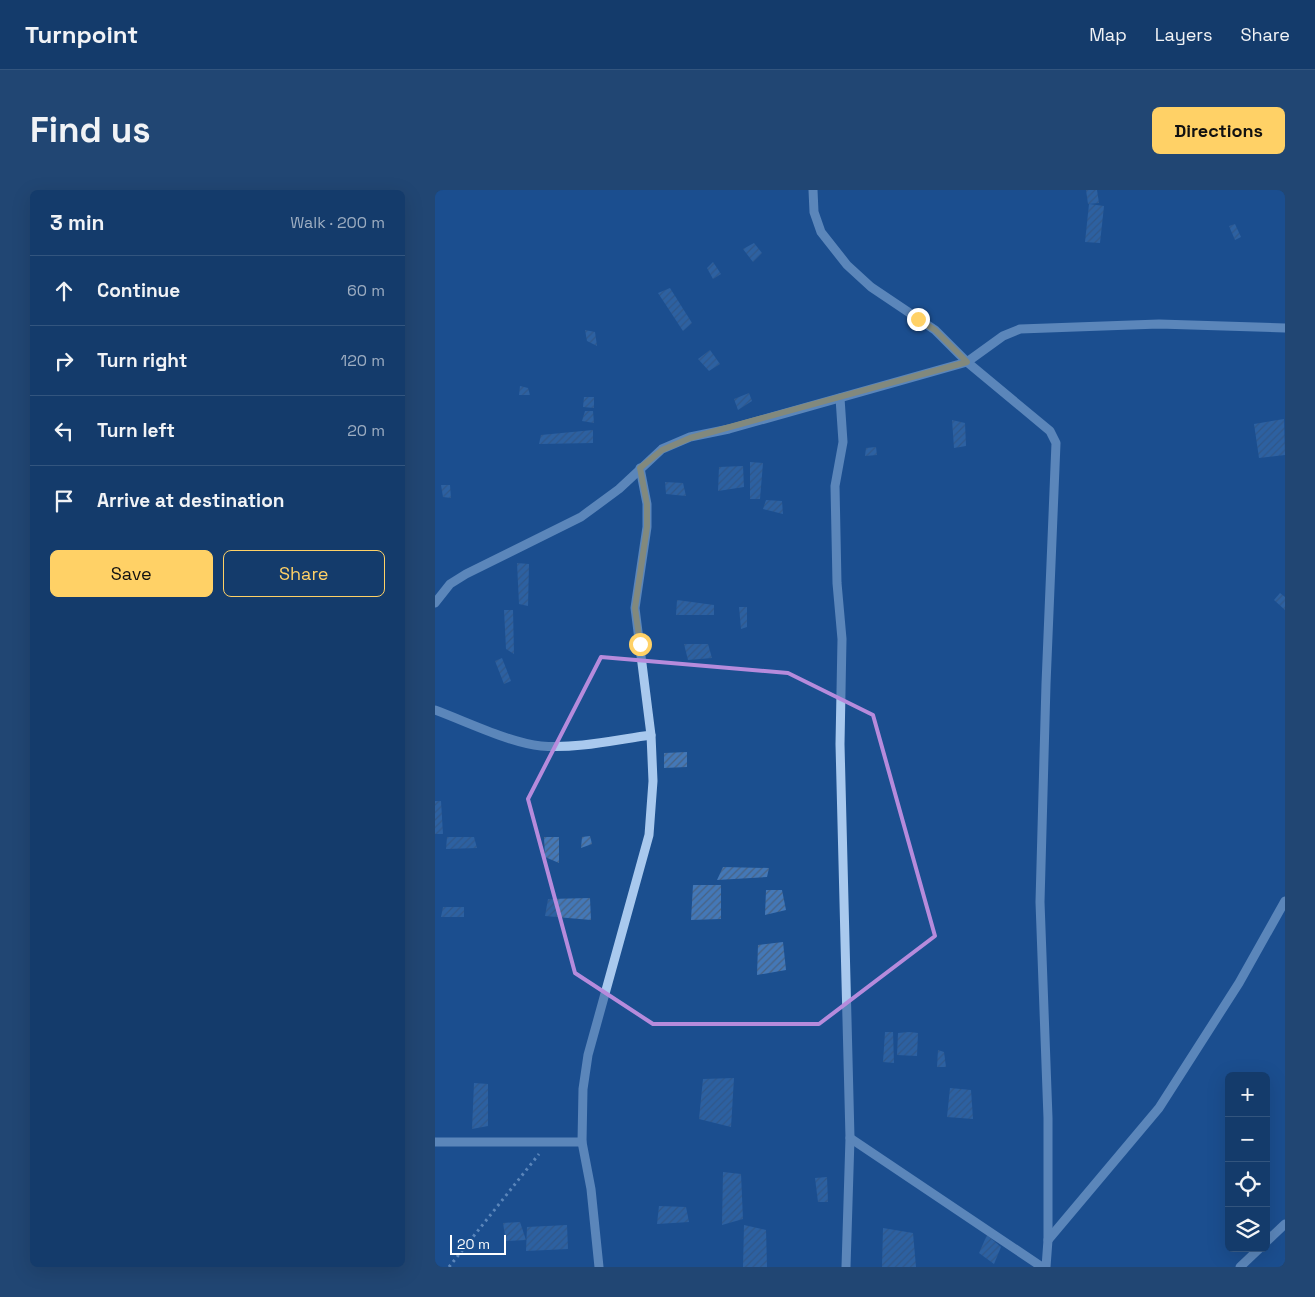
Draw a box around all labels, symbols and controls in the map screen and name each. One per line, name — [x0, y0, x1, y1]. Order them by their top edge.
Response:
text: Turnpoint — [25, 19, 138, 50]
text: Map — [1089, 23, 1127, 46]
text: Layers — [1155, 23, 1212, 46]
text: Share — [1240, 23, 1290, 46]
button: Directions — [1152, 107, 1285, 154]
text: Find us — [30, 108, 151, 152]
text: 3 min — [50, 209, 105, 236]
text: Walk · 200 m — [290, 212, 385, 233]
icon: ahead — [50, 277, 78, 305]
text: Continue — [97, 278, 180, 303]
text: 60 m — [347, 280, 385, 301]
route end — [907, 308, 930, 331]
icon: right — [50, 347, 78, 375]
text: Turn right — [97, 348, 187, 373]
text: 120 m — [341, 350, 385, 371]
icon: left — [50, 417, 78, 445]
text: Turn left — [97, 418, 175, 443]
text: 20 m — [347, 420, 385, 441]
icon: arrive — [50, 487, 78, 515]
text: Arrive at destination — [97, 488, 285, 513]
button: Save — [50, 550, 213, 597]
button: Share — [223, 550, 385, 597]
route start — [629, 633, 652, 656]
map controls — [1225, 1072, 1270, 1252]
button: + — [1225, 1072, 1270, 1117]
button: − — [1225, 1117, 1270, 1162]
button: locate — [1225, 1162, 1270, 1207]
button: layers — [1225, 1207, 1270, 1252]
scale bar — [450, 1232, 506, 1255]
text: 20 m — [457, 1235, 490, 1253]

